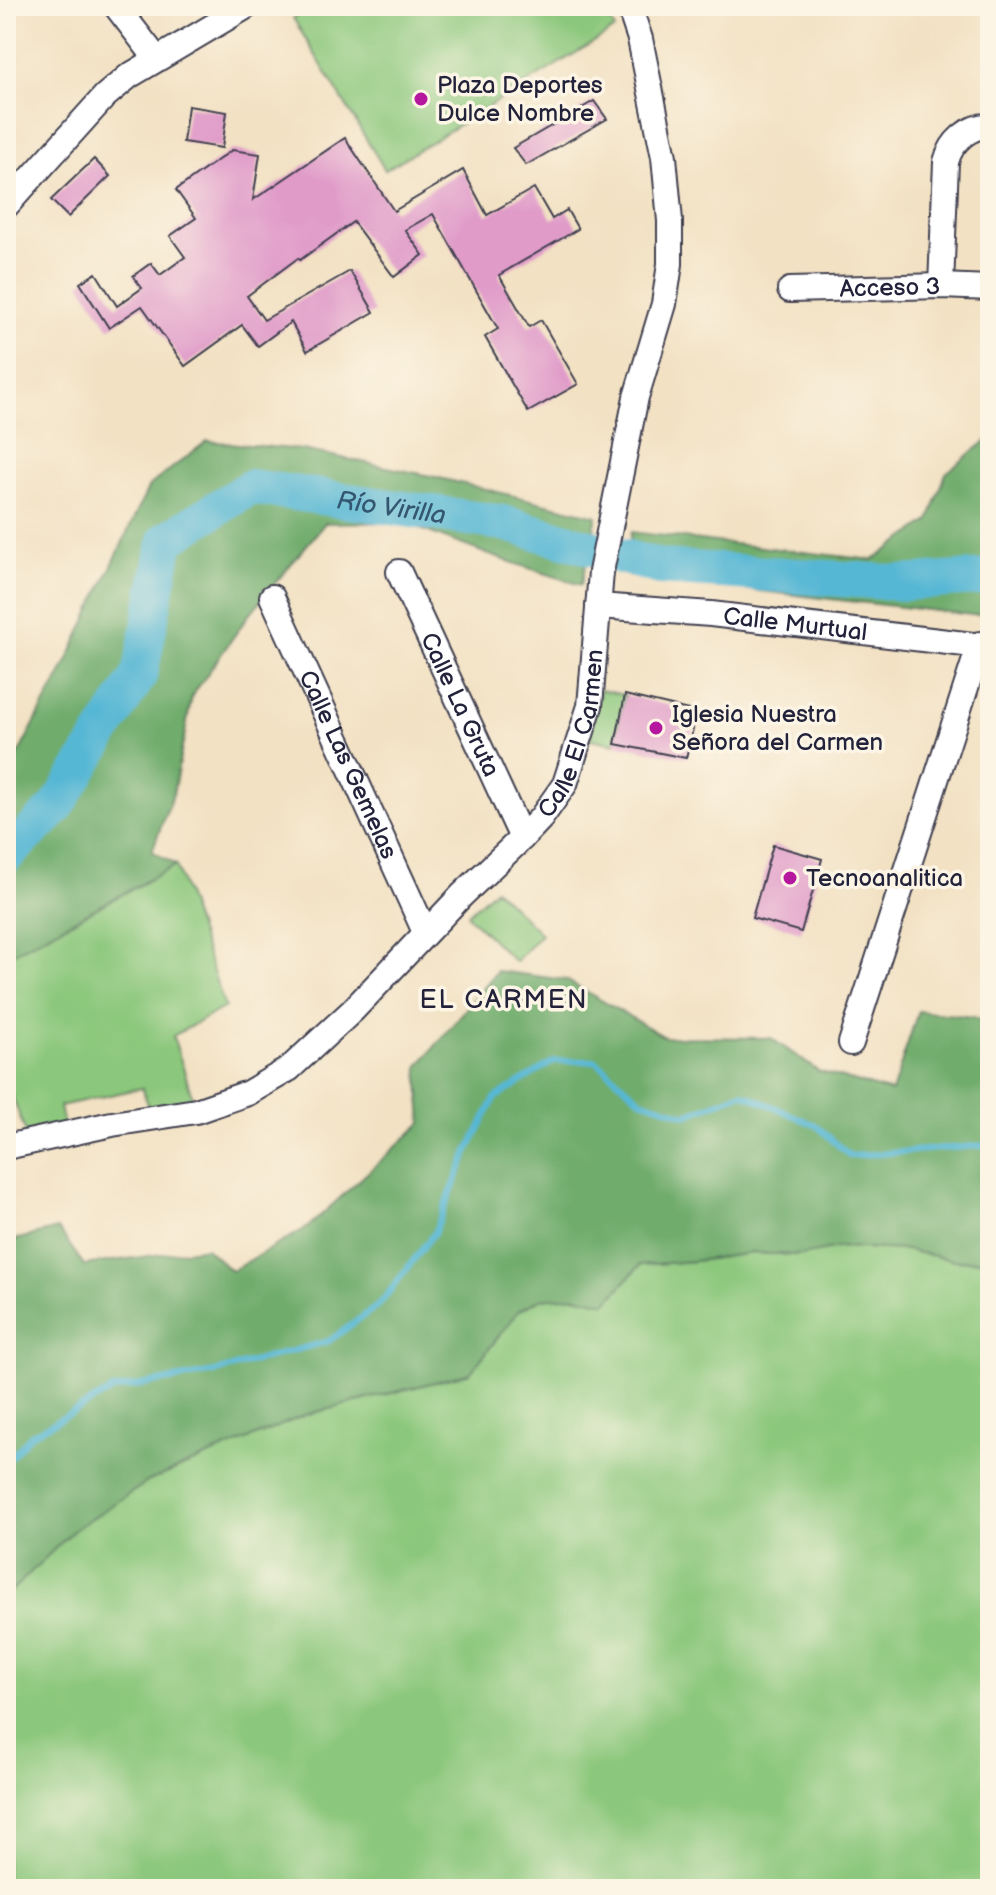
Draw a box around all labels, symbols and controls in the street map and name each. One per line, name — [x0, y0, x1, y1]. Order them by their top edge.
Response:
place label: Plaza Deportes Dulce Nombre — [437, 71, 603, 128]
marker: Plaza Deportes Dulce Nombre — [412, 90, 430, 108]
street label: Acceso 3 — [839, 272, 941, 304]
water label: Río Virilla — [335, 485, 448, 532]
street label: Calle Murtual — [722, 602, 869, 647]
street label: Calle La Gruta — [414, 628, 506, 781]
street label: Calle El Carmen — [532, 648, 610, 823]
street label: Calle Las Gemelas — [292, 666, 404, 863]
place label: Iglesia Nuestra Señora del Carmen — [672, 700, 883, 757]
marker: Iglesia Nuestra Señora del Carmen — [647, 719, 665, 737]
place label: Tecnoanalitica — [806, 864, 963, 893]
marker: Tecnoanalitica — [781, 869, 799, 887]
district label: EL CARMEN — [419, 985, 589, 1016]

